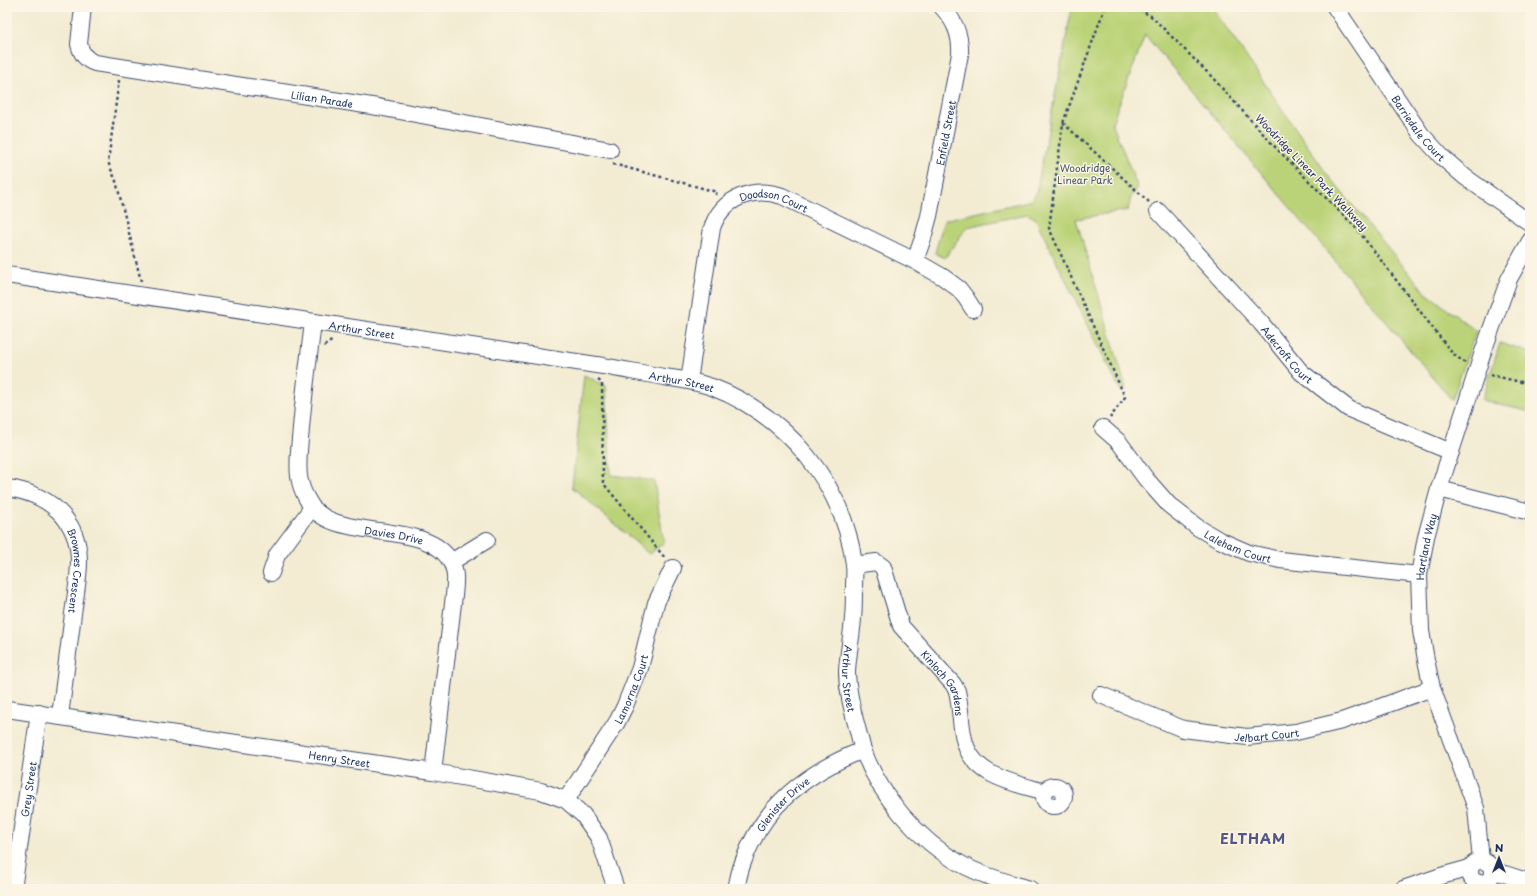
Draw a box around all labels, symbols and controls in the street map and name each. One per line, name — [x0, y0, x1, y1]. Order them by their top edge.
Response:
street label: Lilian Parade — [290, 86, 354, 111]
street label: Barriedale Court — [1389, 91, 1449, 164]
street label: Enfield Street — [931, 99, 959, 166]
street label: Woodridge Linear Park Walkway — [1252, 111, 1372, 234]
park label: Woodridge Linear Park — [1057, 160, 1113, 187]
street label: Doodson Court — [737, 185, 811, 215]
street label: Arthur Street — [328, 317, 396, 342]
street label: Adecroft Court — [1258, 322, 1316, 386]
street label: Arthur Street — [648, 367, 717, 395]
street label: Hartland Way — [1411, 511, 1440, 581]
street label: Davies Drive — [363, 522, 426, 547]
street label: Brownes Crescent — [65, 525, 87, 614]
street label: Laleham Court — [1202, 526, 1273, 565]
street label: Arthur Street — [839, 645, 860, 713]
street label: Kinloch Gardens — [918, 646, 968, 717]
street label: Lamorna Court — [610, 653, 651, 726]
street label: Jelbart Court — [1234, 724, 1300, 745]
street label: Henry Street — [308, 746, 371, 770]
street label: Grey Street — [16, 760, 39, 818]
street label: Glenister Drive — [752, 773, 812, 834]
district label: ELTHAM — [1220, 828, 1286, 849]
north arrow — [1479, 838, 1519, 878]
text: N — [1495, 839, 1504, 856]

